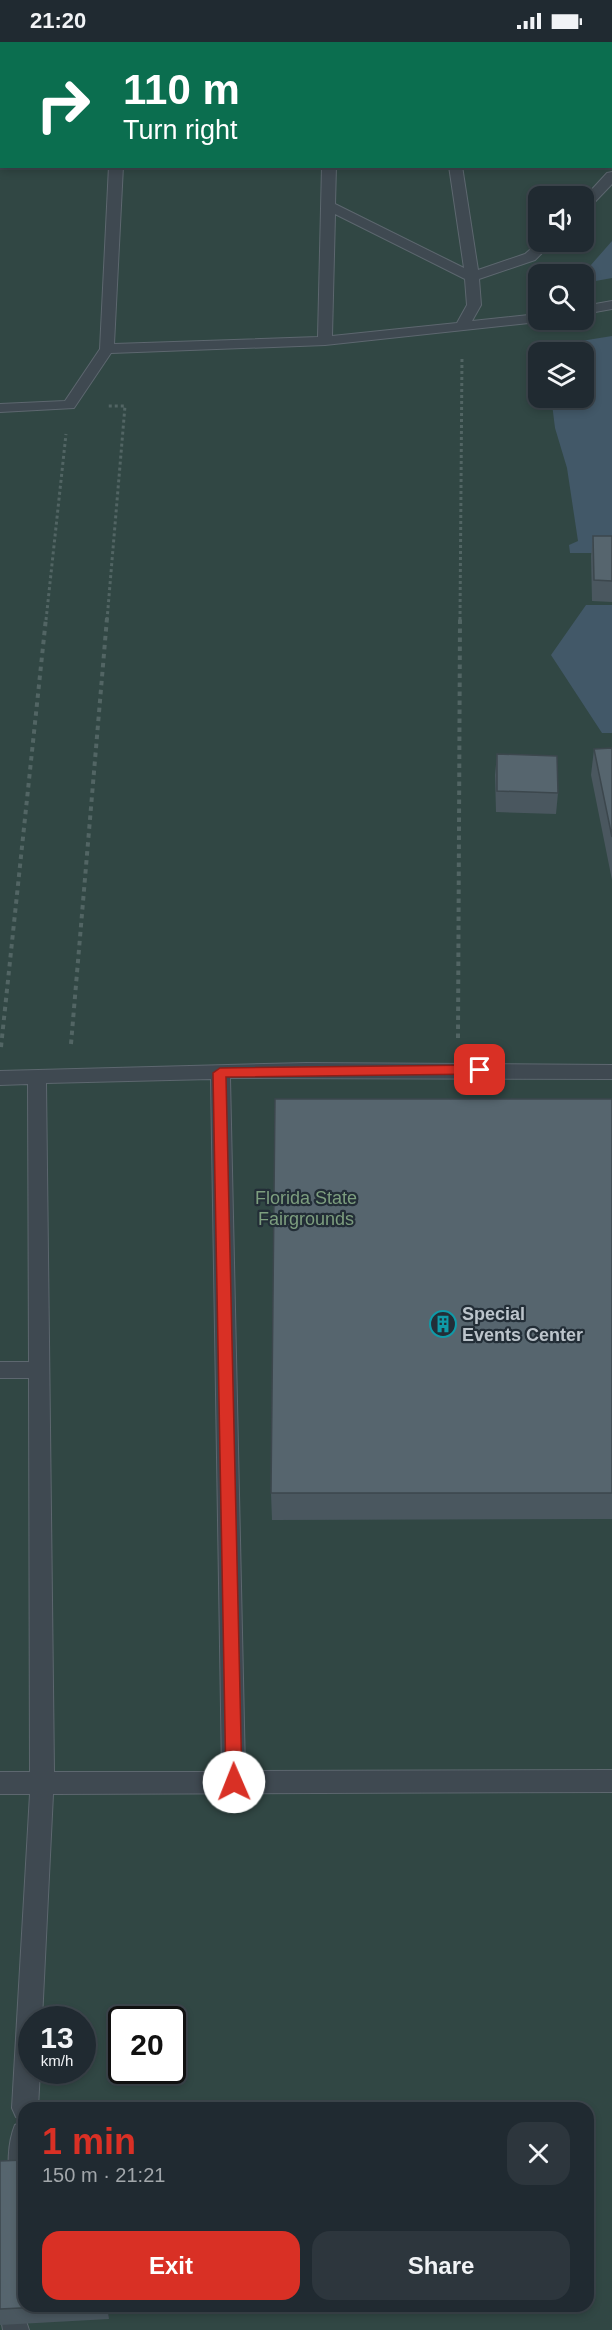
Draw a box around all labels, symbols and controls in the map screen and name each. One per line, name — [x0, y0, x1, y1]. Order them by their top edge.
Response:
text: 21:20 — [30, 8, 86, 33]
icon: right — [24, 66, 102, 144]
text: 110 m — [123, 66, 240, 113]
text: Turn right — [123, 115, 238, 145]
map controls — [528, 186, 594, 408]
button: sound — [528, 186, 594, 252]
button: search — [528, 264, 594, 330]
button: layers — [528, 342, 594, 408]
pin — [454, 1044, 505, 1095]
icon: arrive — [463, 1053, 496, 1086]
park label: Florida State Fairgrounds — [255, 1188, 357, 1229]
place label: Special Events Center — [462, 1304, 583, 1345]
building icon: Special Events Center — [428, 1309, 458, 1339]
position arrow — [202, 1750, 266, 1814]
speed limit sign: 20 — [108, 2006, 186, 2084]
text: 13 — [40, 2021, 74, 2054]
text: km/h — [41, 2052, 73, 2069]
text: 1 min — [42, 2121, 136, 2162]
button: close — [507, 2122, 570, 2185]
text: 150 m · 21:21 — [42, 2164, 165, 2186]
button: Exit — [42, 2231, 300, 2300]
button: Share — [312, 2231, 570, 2300]

